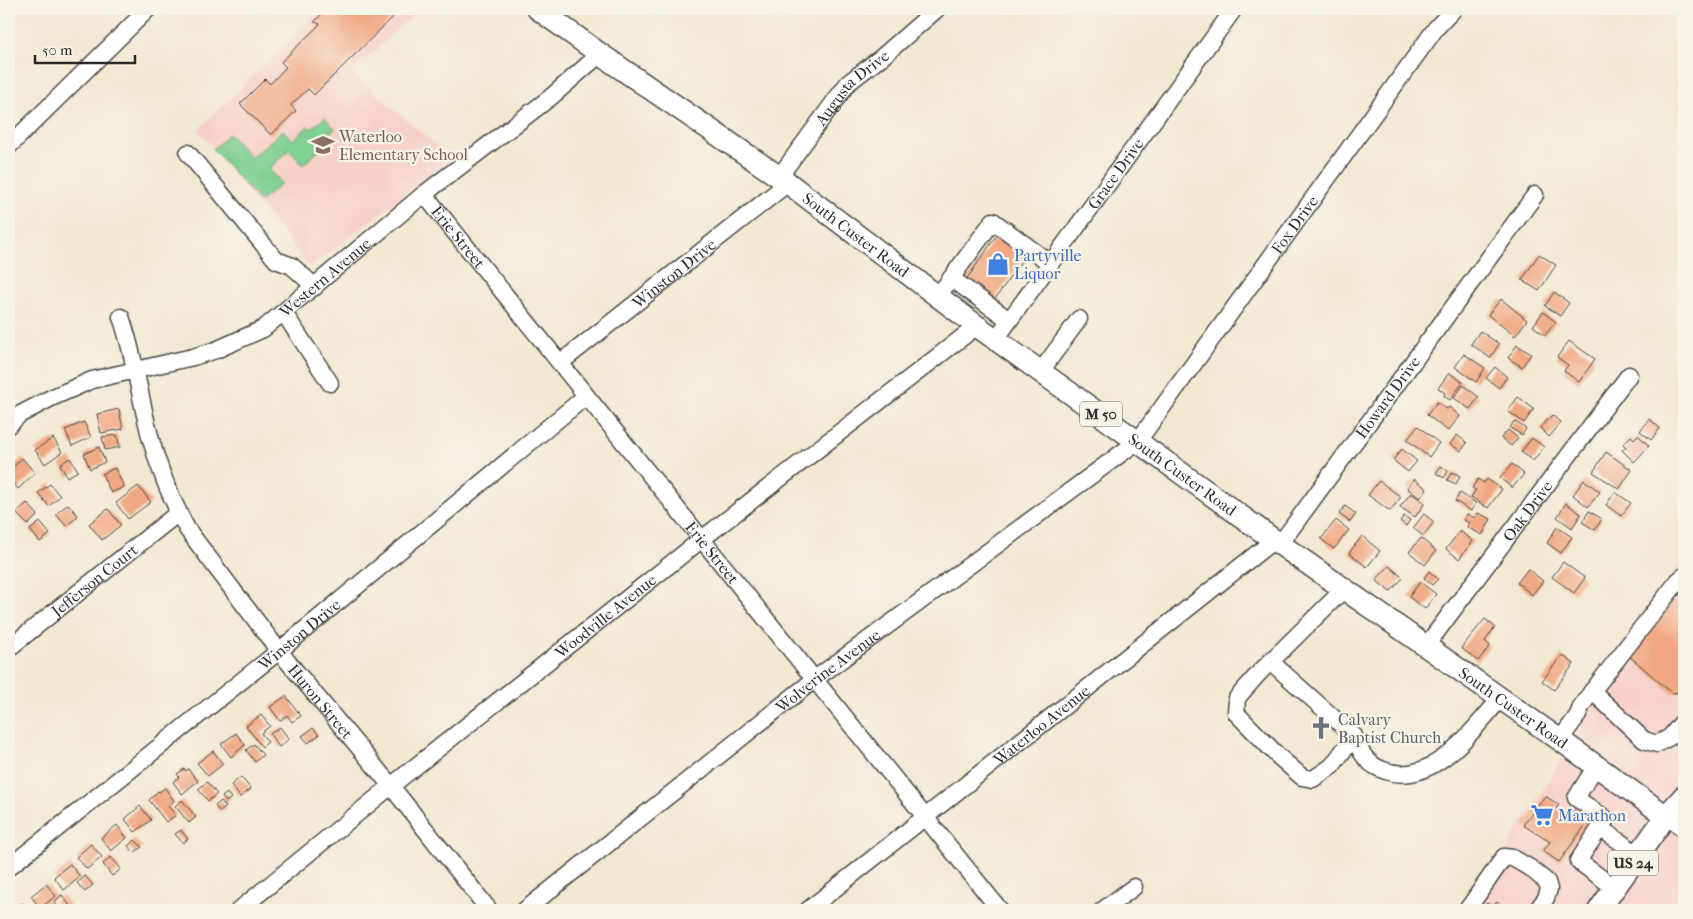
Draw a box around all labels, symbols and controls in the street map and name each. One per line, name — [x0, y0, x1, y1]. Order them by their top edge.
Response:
scale bar — [35, 32, 135, 64]
text: 50 m — [42, 41, 73, 59]
street label: Augusta Drive — [811, 46, 893, 130]
place label: Waterloo Elementary School — [338, 127, 468, 164]
school or university icon: Waterloo Elementary School — [310, 132, 336, 158]
street label: Grace Drive — [1084, 135, 1148, 213]
street label: South Custer Road — [799, 189, 913, 281]
street label: Fox Drive — [1267, 192, 1322, 258]
street label: Erie Street — [427, 202, 489, 272]
street label: Western Avenue — [275, 234, 375, 322]
street label: Winston Drive — [628, 235, 720, 313]
place label: Partyville Liquor — [1014, 246, 1082, 283]
shop icon: Partyville Liquor — [985, 251, 1011, 277]
street label: Howard Drive — [1351, 352, 1424, 442]
road number: M 50 — [1080, 402, 1122, 426]
street label: South Custer Road — [1125, 429, 1240, 520]
street label: Oak Drive — [1499, 477, 1557, 545]
street label: Erie Street — [681, 518, 743, 588]
street label: Jefferson Court — [46, 540, 142, 622]
street label: Woodville Avenue — [550, 570, 660, 663]
street label: Winston Drive — [254, 595, 345, 675]
street label: Wolverine Avenue — [771, 625, 884, 717]
street label: Huron Street — [284, 660, 357, 743]
street label: South Custer Road — [1455, 663, 1572, 753]
street label: Waterloo Avenue — [989, 681, 1094, 770]
place label: Calvary Baptist Church — [1338, 710, 1441, 747]
church icon: Calvary Baptist Church — [1308, 715, 1334, 741]
supermarket icon: Marathon — [1529, 802, 1555, 828]
place label: Marathon — [1558, 806, 1627, 825]
road number: US 24 — [1608, 850, 1658, 876]

